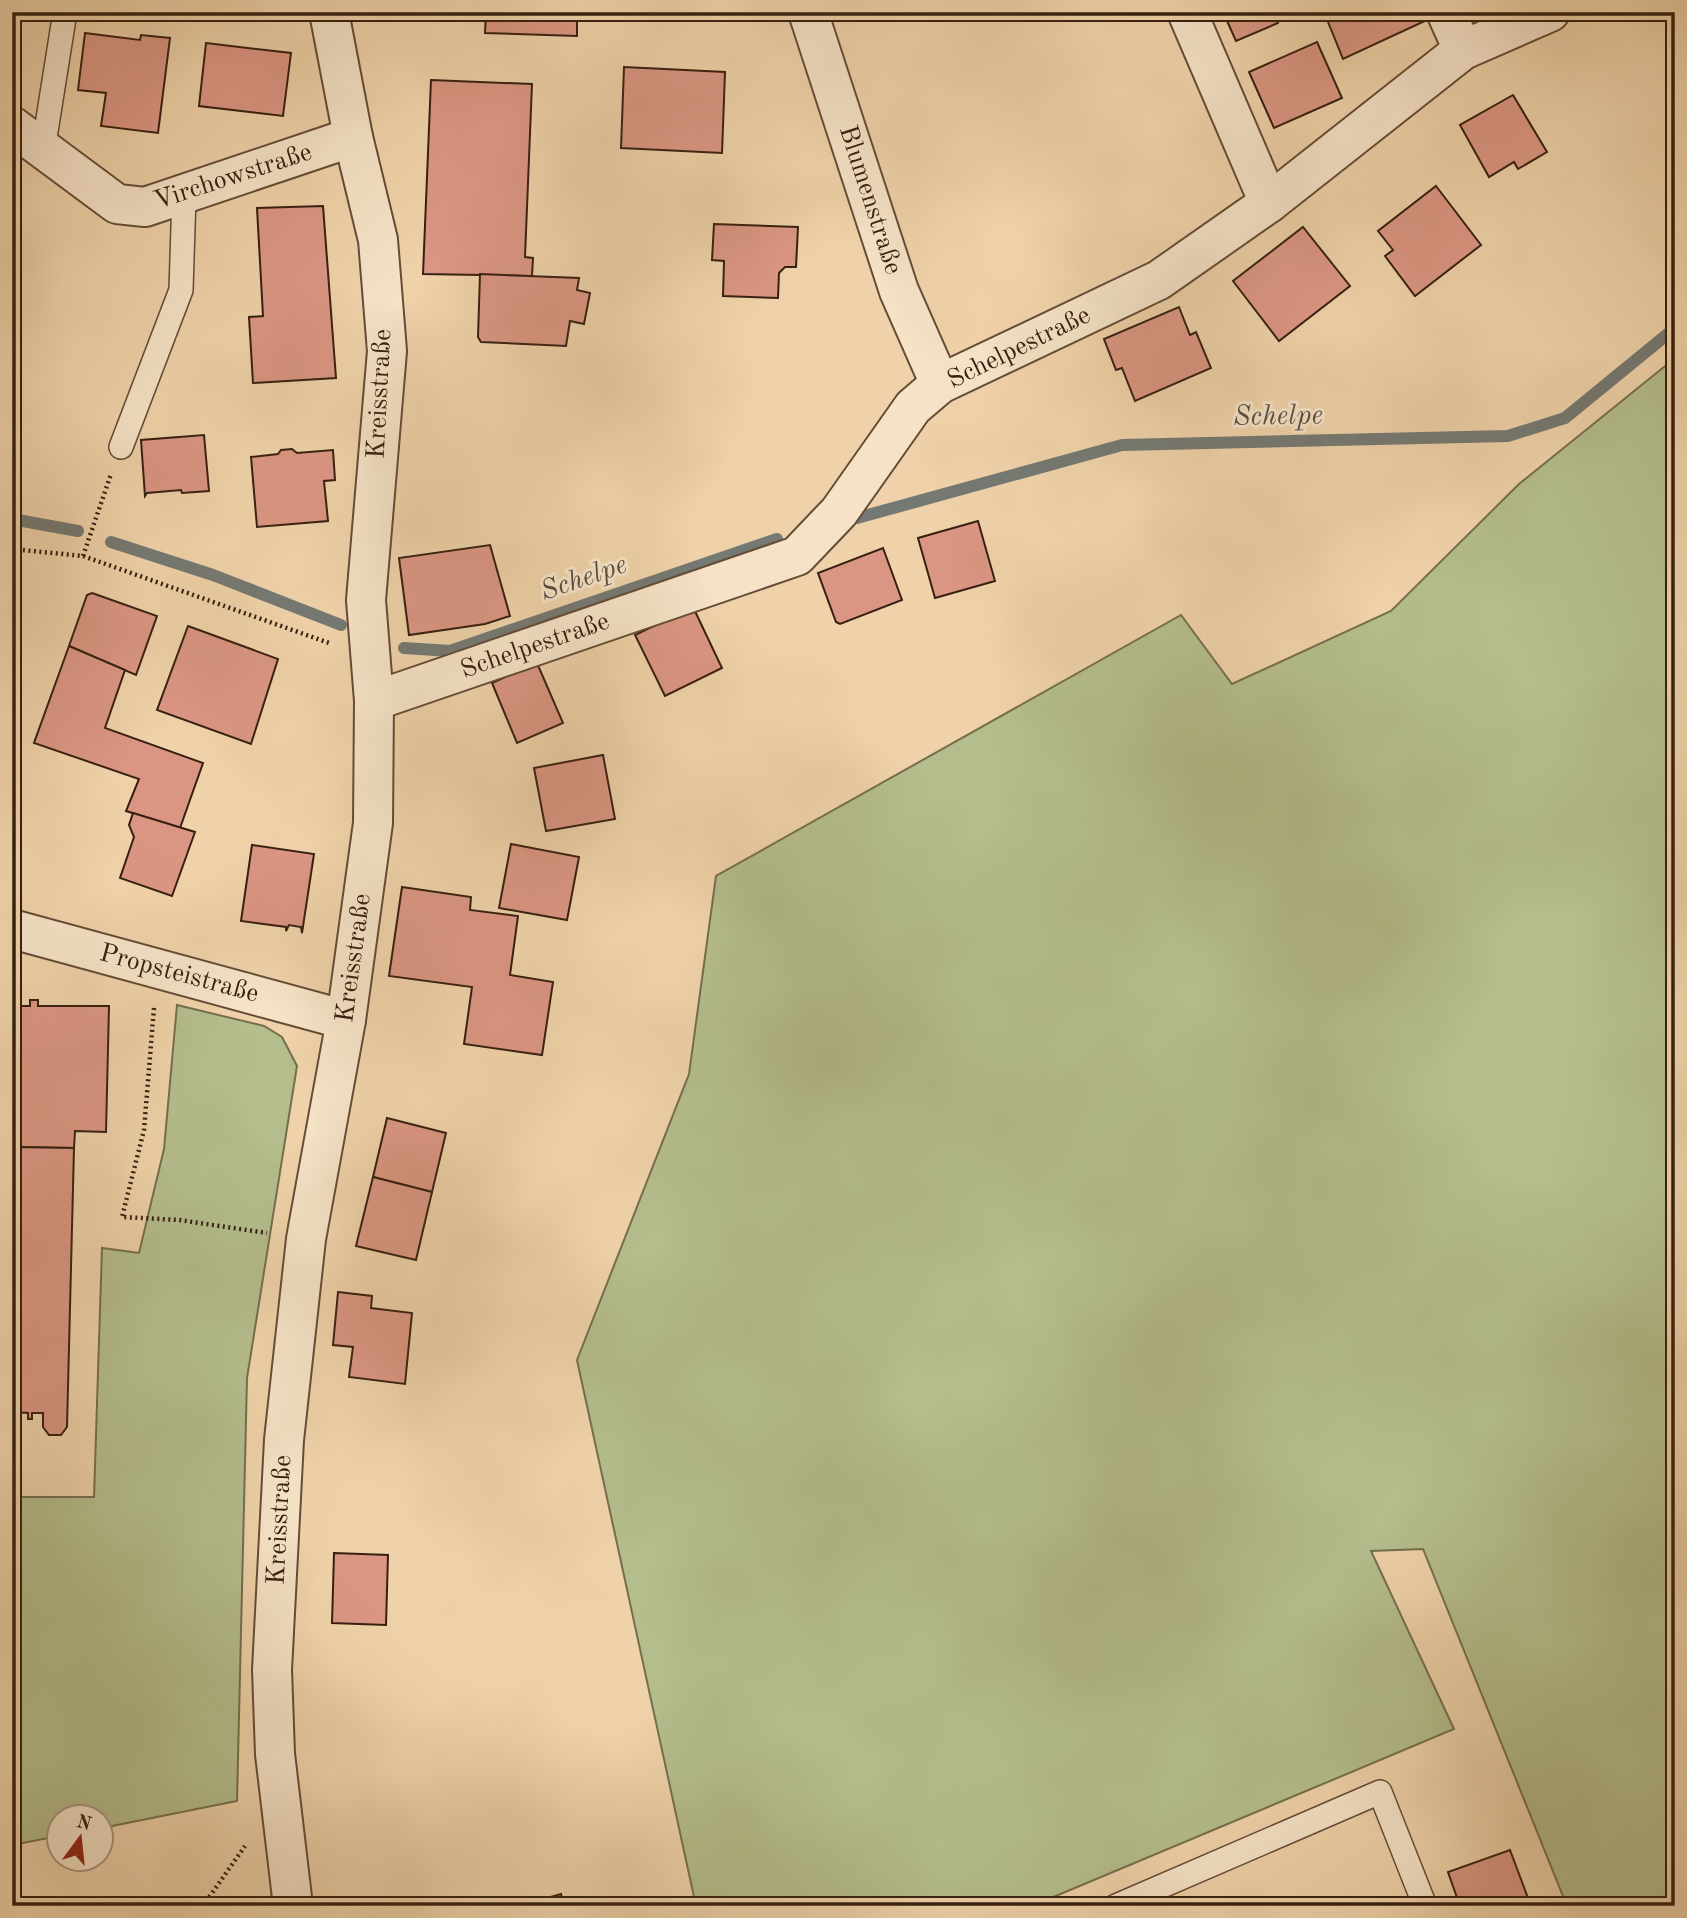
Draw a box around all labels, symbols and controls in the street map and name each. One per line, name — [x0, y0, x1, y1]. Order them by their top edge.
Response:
street label: Blumenstraße — [834, 122, 906, 278]
street label: Virchowstraße — [151, 139, 315, 215]
street label: Schelpestraße — [943, 302, 1095, 394]
street label: Kreisstraße — [364, 328, 396, 460]
water label: Schelpe — [1233, 402, 1323, 432]
water label: Schelpe — [537, 551, 631, 607]
street label: Schelpestraße — [457, 608, 613, 684]
street label: Kreisstraße — [332, 892, 376, 1024]
street label: Propsteistraße — [97, 940, 261, 1008]
street label: Kreisstraße — [264, 1454, 296, 1586]
north arrow — [46, 1802, 116, 1872]
text: N — [74, 1813, 94, 1835]

